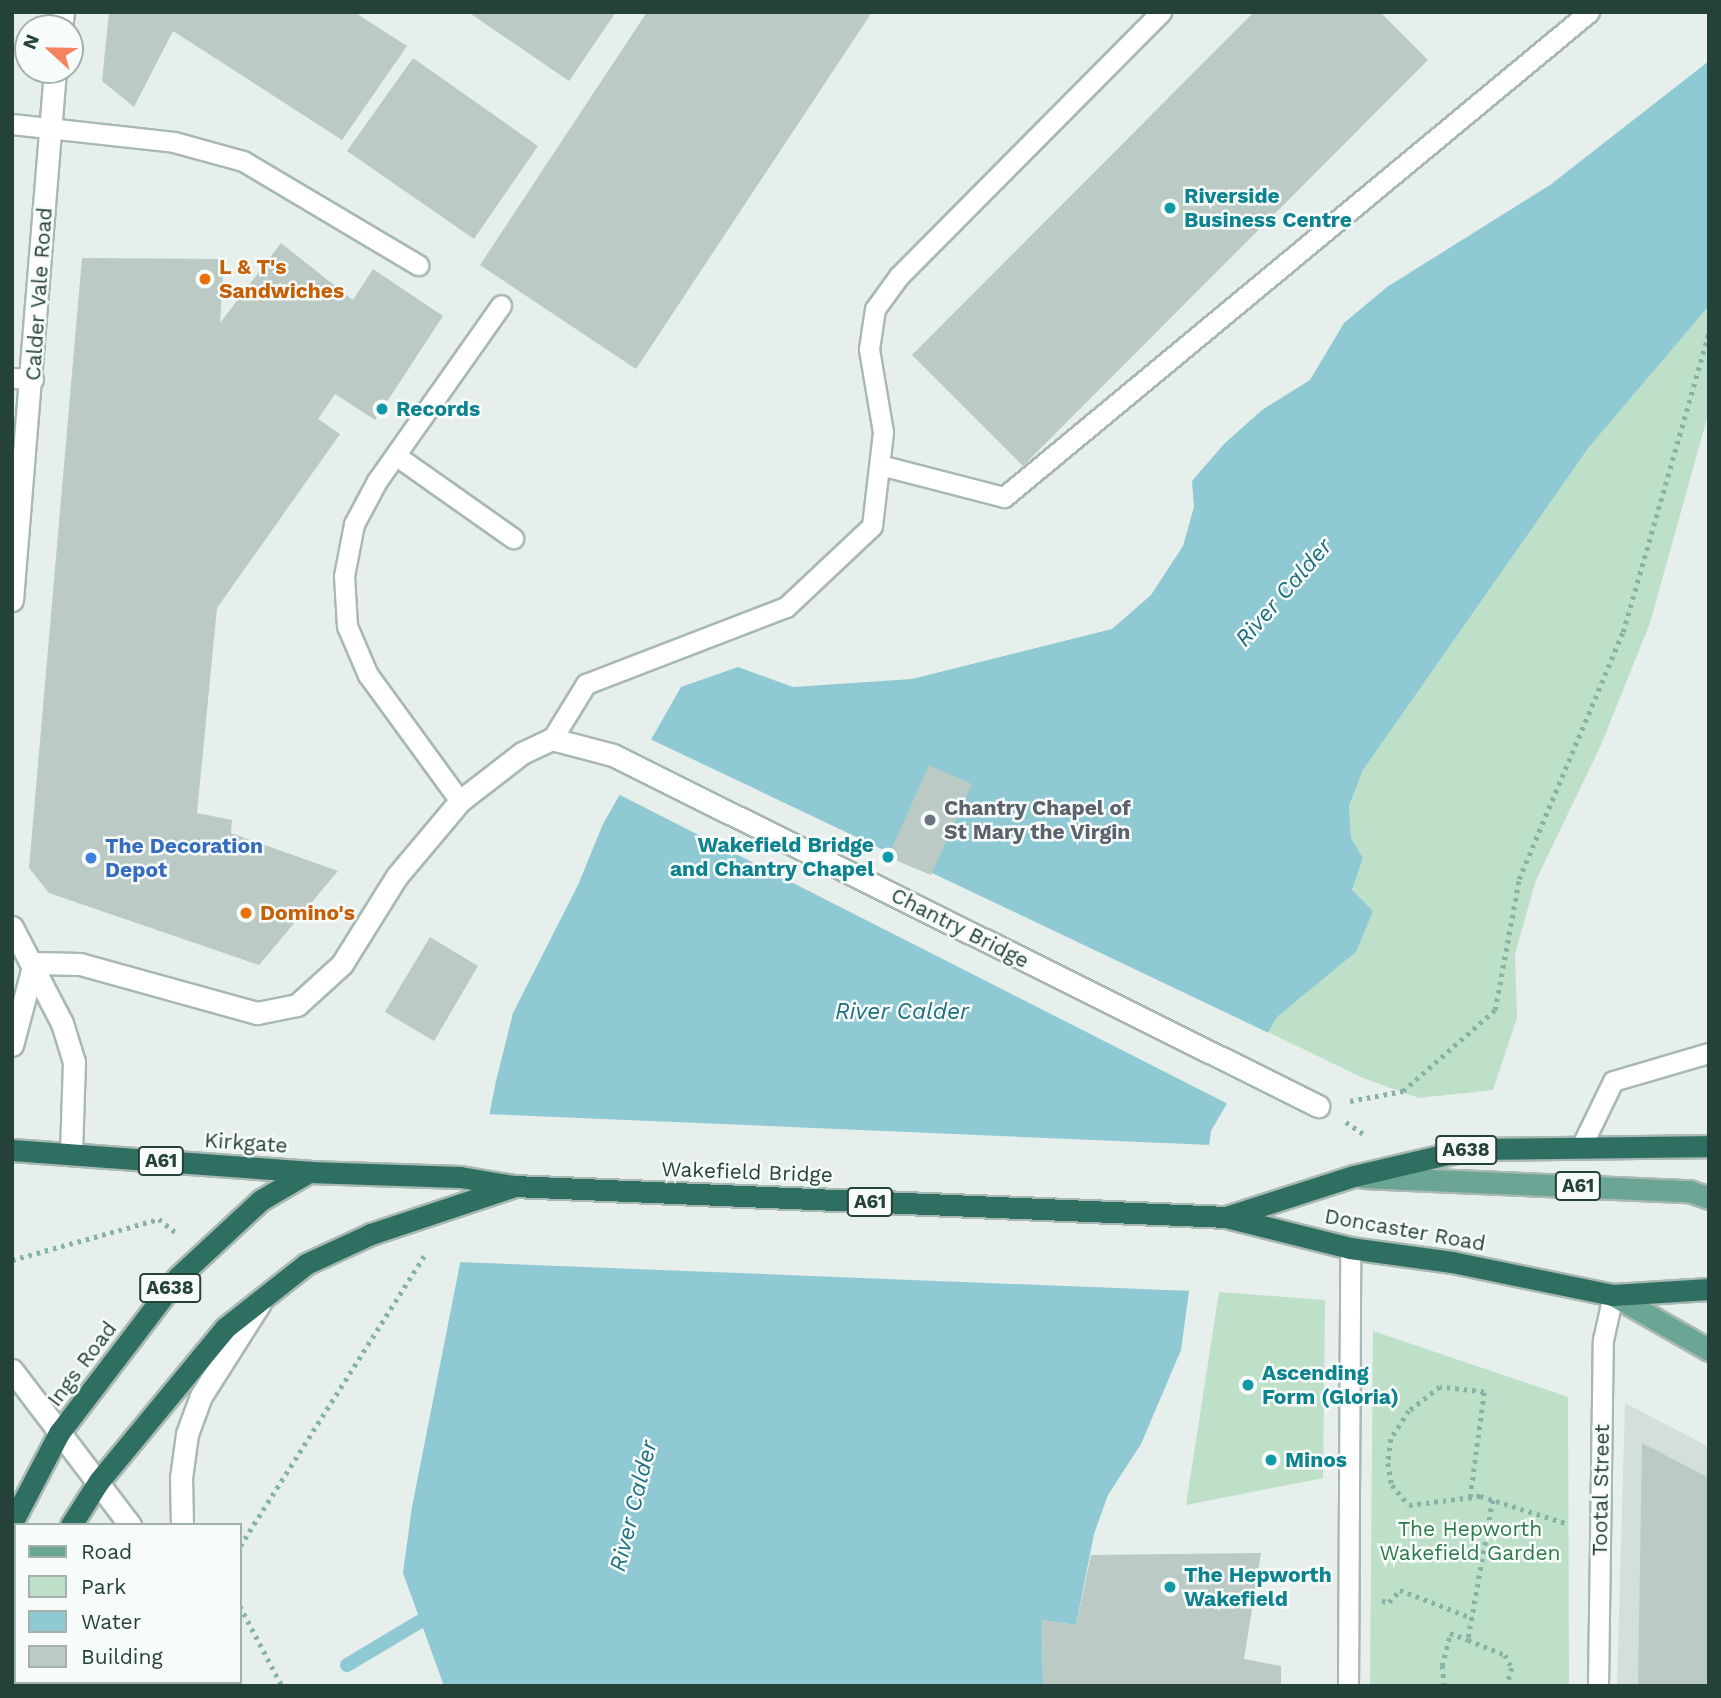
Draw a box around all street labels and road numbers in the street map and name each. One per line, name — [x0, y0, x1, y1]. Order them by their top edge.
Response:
street label: Calder Vale Road — [20, 206, 58, 382]
street label: Chantry Bridge — [887, 882, 1033, 974]
street label: Kirkgate — [204, 1128, 288, 1158]
road number: A638 — [1434, 1134, 1498, 1166]
road number: A61 — [136, 1146, 186, 1176]
street label: Wakefield Bridge — [661, 1156, 833, 1188]
road number: A61 — [1554, 1170, 1602, 1202]
road number: A61 — [846, 1186, 894, 1218]
street label: Doncaster Road — [1322, 1203, 1488, 1257]
road number: A638 — [138, 1272, 202, 1304]
street label: Ings Road — [42, 1317, 122, 1411]
street label: Tootal Street — [1587, 1423, 1615, 1557]

